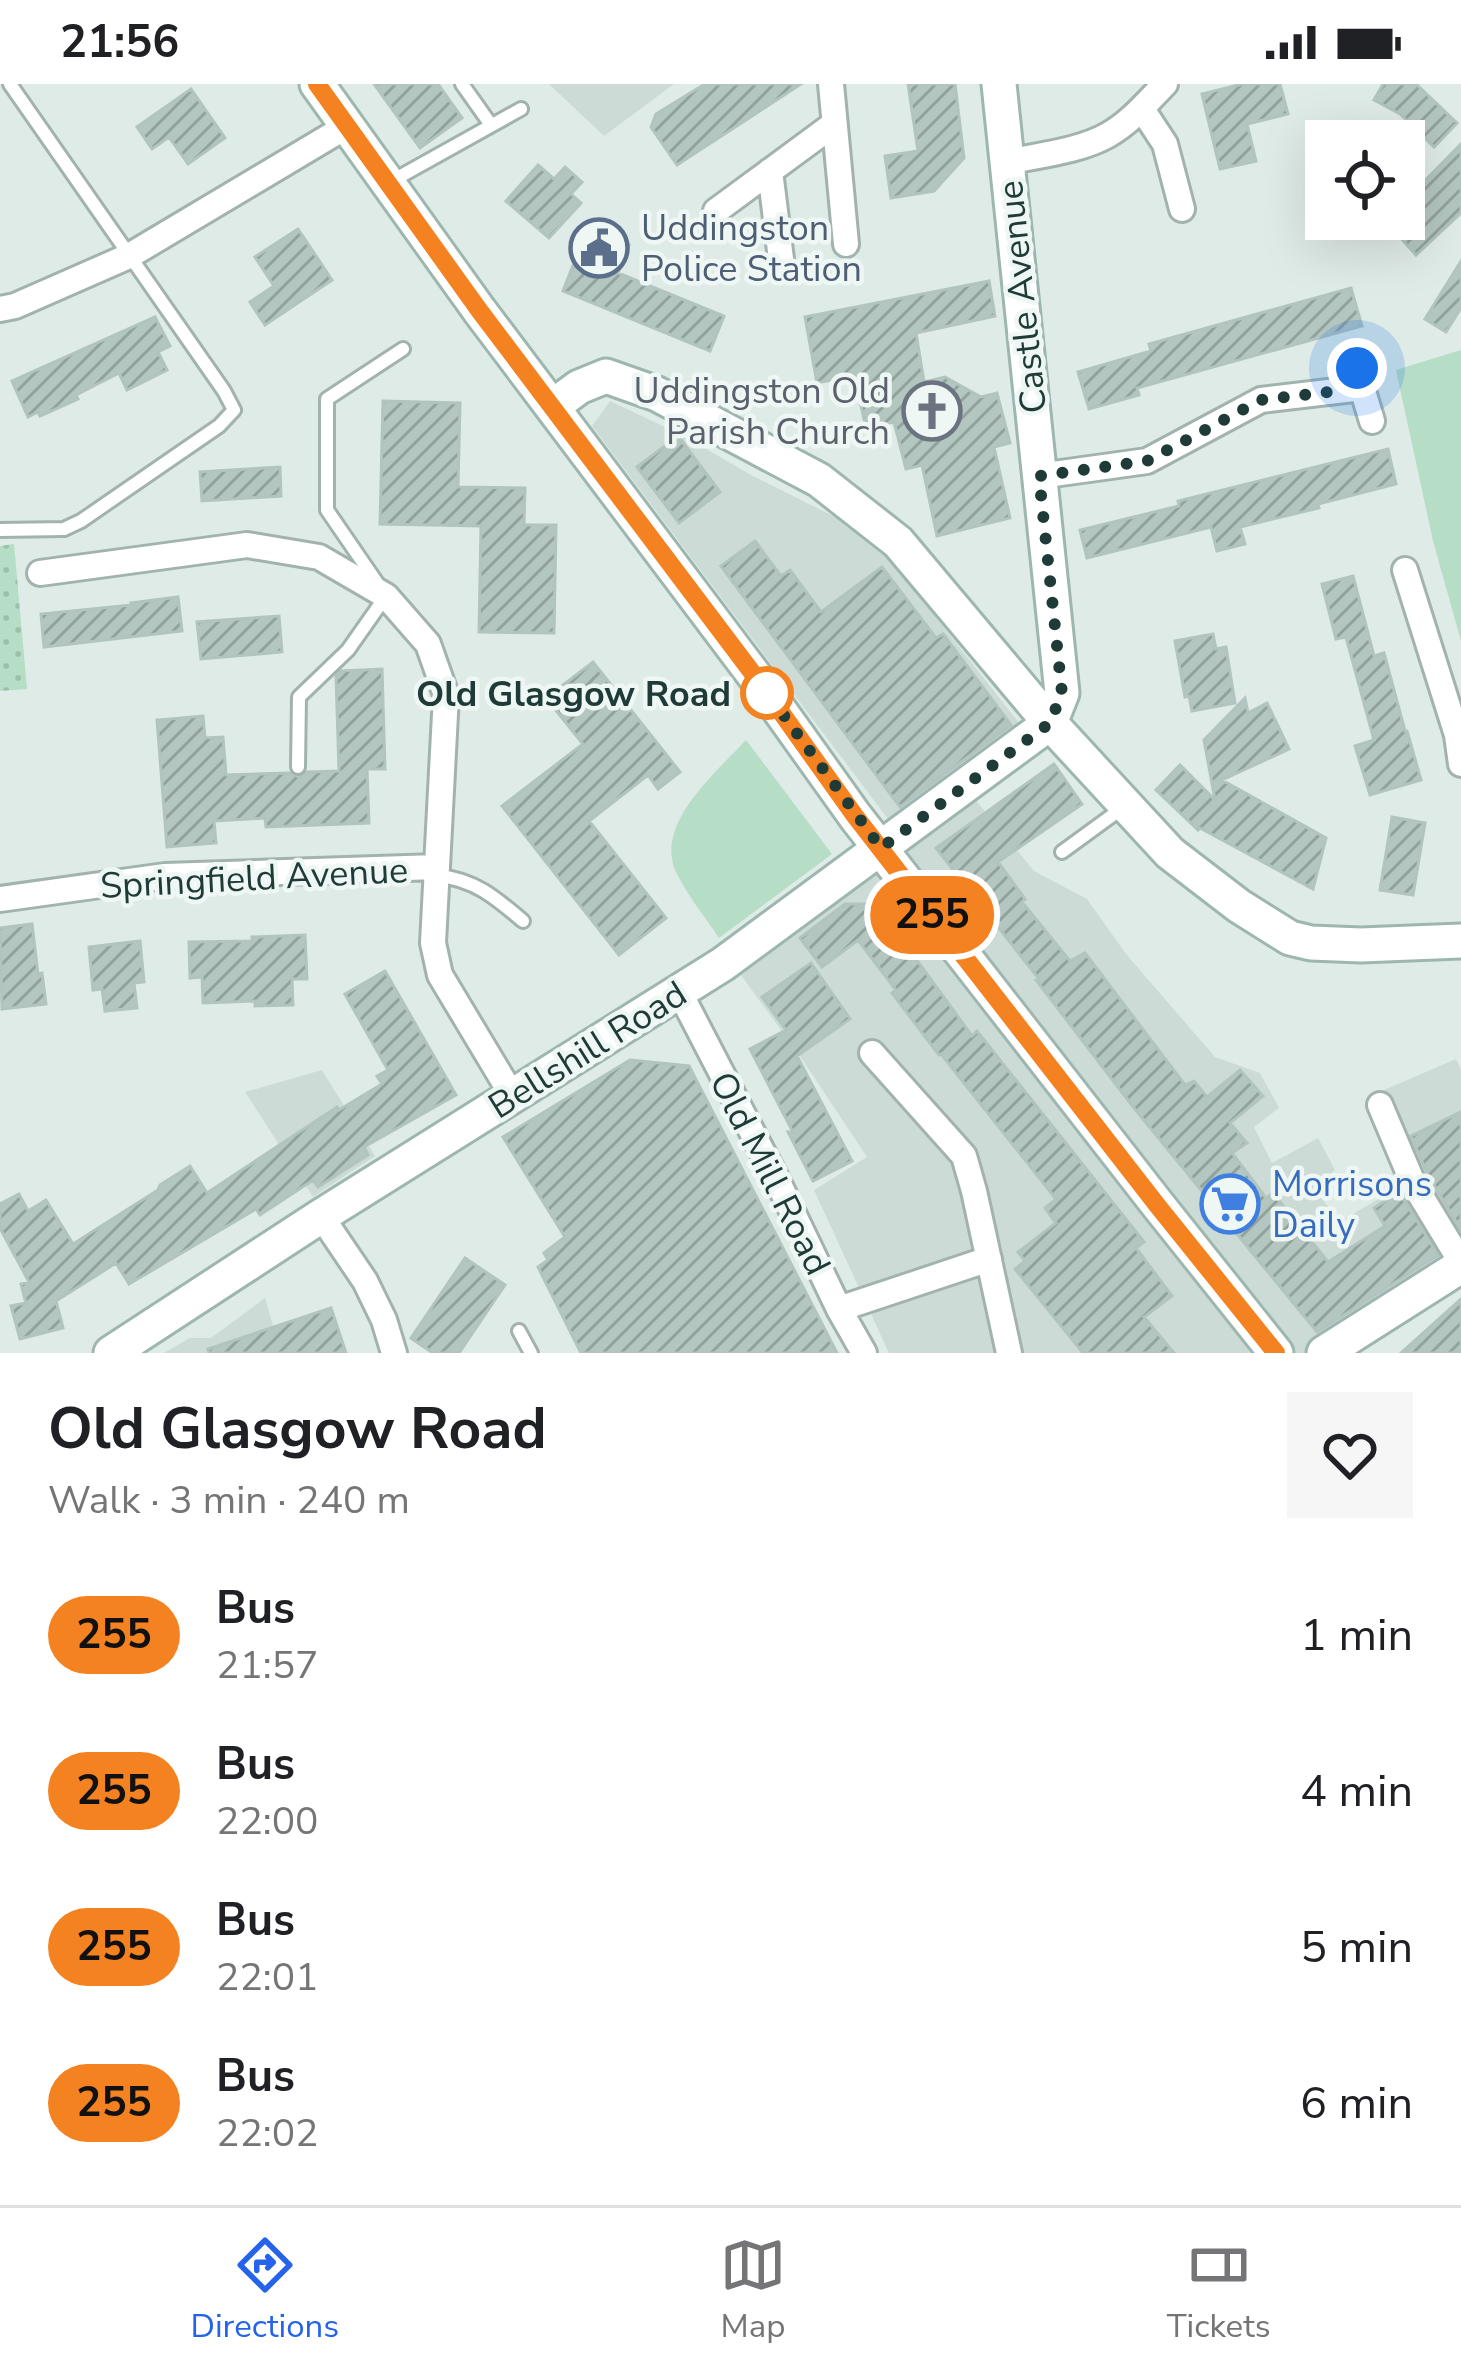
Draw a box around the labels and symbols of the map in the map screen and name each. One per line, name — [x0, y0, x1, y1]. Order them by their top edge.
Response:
street label: Castle Avenue — [986, 178, 1059, 416]
place label: Uddingston Police Station — [641, 204, 862, 294]
public building icon: Uddingston Police Station — [568, 217, 630, 279]
your location — [1327, 338, 1387, 398]
place label: Uddingston Old Parish Church — [634, 367, 890, 457]
church icon: Uddingston Old Parish Church — [901, 380, 963, 442]
marker: Old Glasgow Road — [742, 668, 792, 718]
place label: Old Glasgow Road — [416, 670, 731, 719]
street label: Springfield Avenue — [99, 846, 409, 911]
line badge: 255 — [863, 876, 1001, 954]
street label: Bellshill Road — [479, 970, 696, 1131]
street label: Old Mill Road — [697, 1064, 842, 1284]
place label: Morrisons Daily — [1272, 1160, 1432, 1250]
supermarket icon: Morrisons Daily — [1199, 1173, 1261, 1235]

